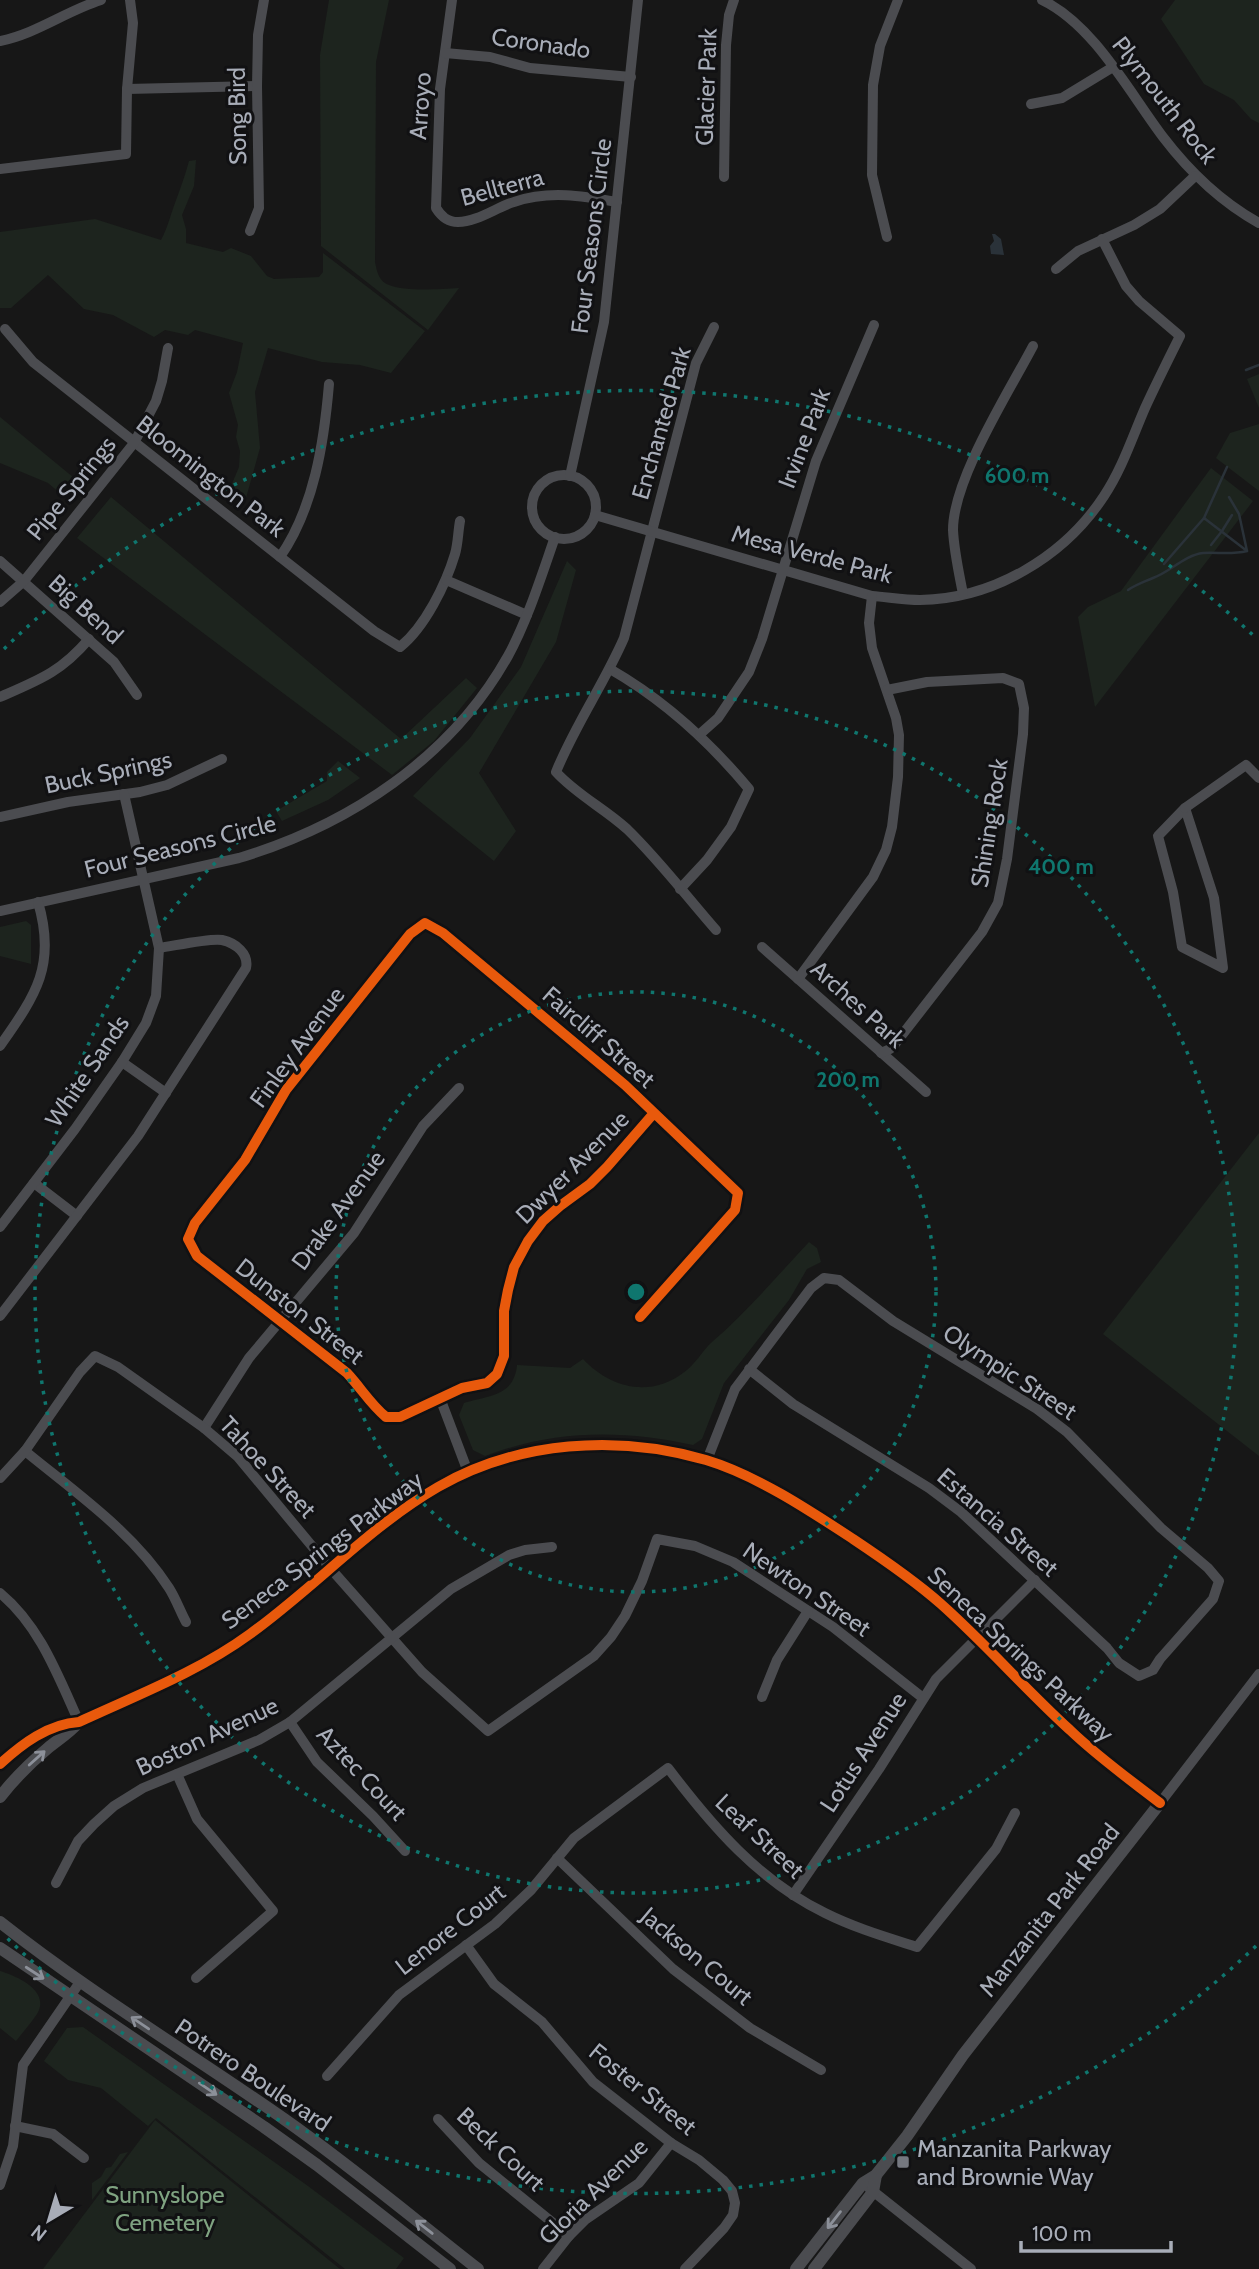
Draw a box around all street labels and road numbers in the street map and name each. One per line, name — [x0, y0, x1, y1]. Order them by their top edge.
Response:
street label: Coronado — [490, 22, 592, 64]
street label: Glacier Park — [689, 27, 723, 146]
street label: Plymouth Rock — [1106, 31, 1224, 170]
street label: Song Bird — [222, 67, 252, 165]
street label: Arroyo — [403, 71, 437, 141]
street label: Four Seasons Circle — [565, 137, 617, 335]
street label: Bellterra — [457, 162, 547, 212]
street label: Enchanted Park — [625, 343, 697, 503]
street label: Irvine Park — [772, 384, 836, 492]
street label: Bloomington Park — [131, 409, 291, 543]
street label: Pipe Springs — [20, 430, 122, 546]
street label: Mesa Verde Park — [728, 519, 896, 589]
street label: Big Bend — [43, 568, 129, 650]
street label: Buck Springs — [42, 744, 174, 800]
street label: Shining Rock — [965, 756, 1014, 890]
street label: Four Seasons Circle — [81, 808, 279, 884]
street label: Arches Park — [805, 954, 911, 1054]
street label: Faircliff Street — [537, 980, 661, 1094]
street label: Finley Avenue — [243, 981, 351, 1113]
street label: White Sands — [39, 1010, 135, 1132]
street label: Dwyer Avenue — [509, 1104, 635, 1230]
street label: Drake Avenue — [285, 1145, 391, 1275]
street label: Dunston Street — [230, 1252, 370, 1370]
street label: Olympic Street — [938, 1318, 1082, 1426]
street label: Tahoe Street — [214, 1410, 322, 1524]
street label: Estancia Street — [932, 1462, 1064, 1582]
street label: Seneca Springs Parkway — [216, 1465, 428, 1635]
street label: Newton Street — [738, 1536, 876, 1642]
street label: Seneca Springs Parkway — [922, 1560, 1120, 1748]
street label: Lotus Avenue — [814, 1687, 912, 1817]
street label: Boston Avenue — [131, 1690, 283, 1782]
street label: Aztec Court — [311, 1720, 413, 1826]
street label: Leaf Street — [710, 1788, 810, 1884]
street label: Manzanita Park Road — [973, 1818, 1125, 2002]
street label: Lenore Court — [389, 1877, 511, 1981]
street label: Jackson Court — [634, 1900, 759, 2011]
street label: Potrero Boulevard — [170, 2012, 336, 2138]
street label: Foster Street — [584, 2037, 702, 2141]
street label: Beck Court — [451, 2101, 551, 2197]
street label: Gloria Avenue — [532, 2132, 654, 2250]

